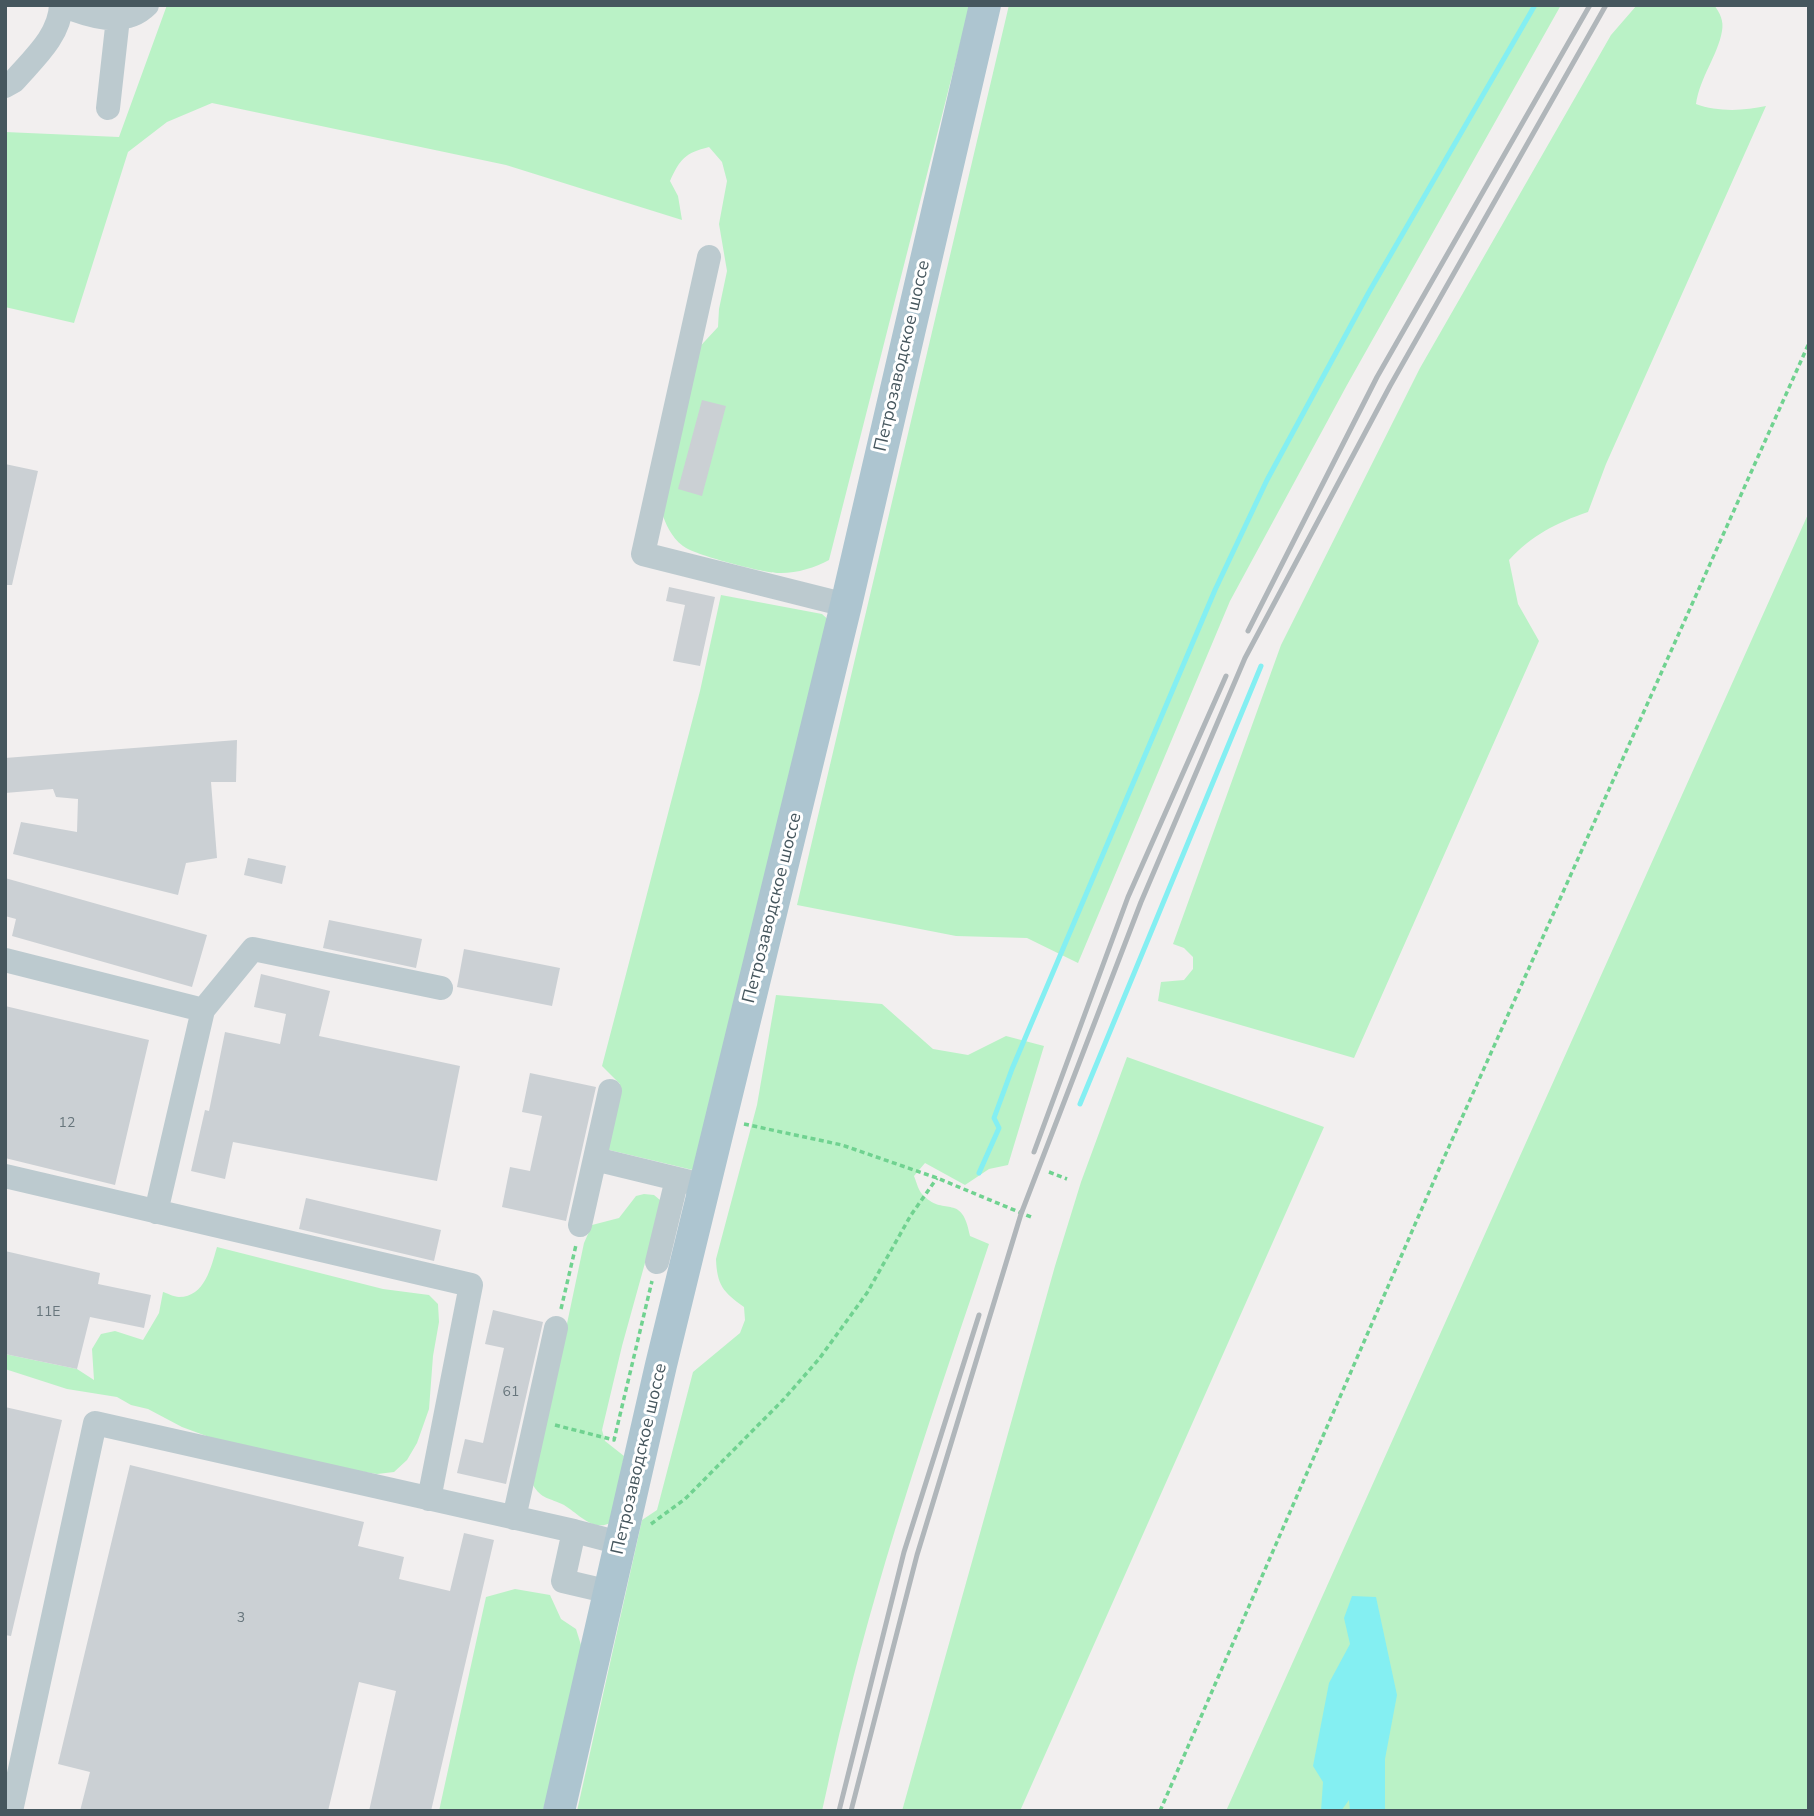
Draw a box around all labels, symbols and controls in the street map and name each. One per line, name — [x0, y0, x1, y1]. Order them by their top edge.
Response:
street label: Петрозаводское шоссе — [870, 258, 936, 454]
street label: Петрозаводское шоссе — [739, 811, 807, 1005]
house number: 12 — [59, 1116, 75, 1132]
house number: 11Е — [36, 1305, 60, 1321]
street label: Петрозаводское шоссе — [607, 1361, 673, 1557]
house number: 61 — [503, 1385, 519, 1401]
house number: 3 — [237, 1611, 245, 1627]

